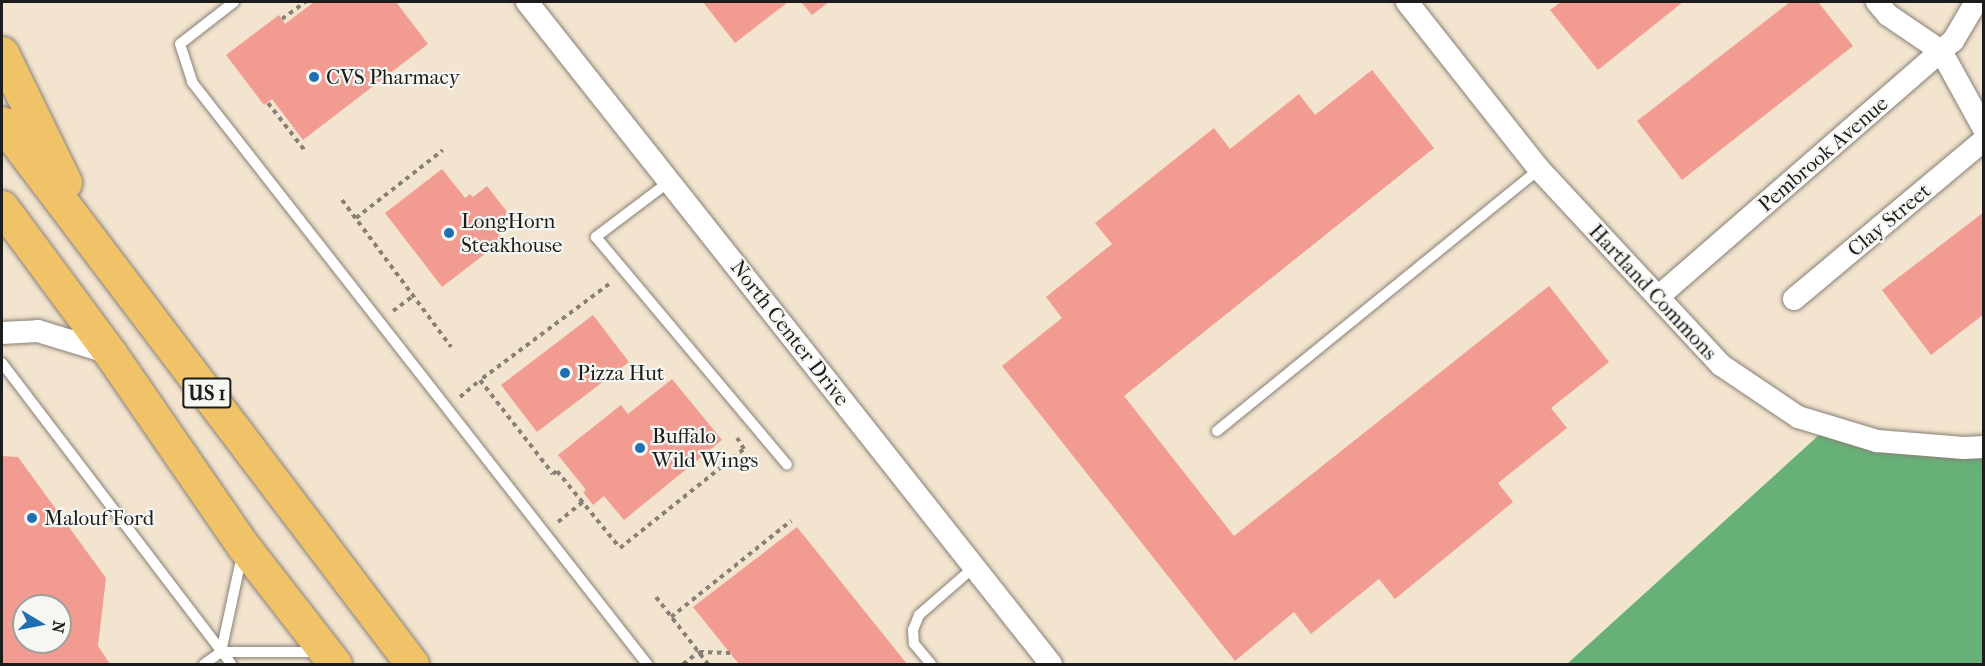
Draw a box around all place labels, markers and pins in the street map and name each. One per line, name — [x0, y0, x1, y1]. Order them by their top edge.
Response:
place label: CVS Pharmacy — [326, 64, 460, 90]
marker: CVS Pharmacy — [307, 70, 321, 84]
place label: LongHorn Steakhouse — [461, 208, 562, 258]
marker: LongHorn Steakhouse — [442, 226, 456, 240]
place label: Pizza Hut — [577, 360, 664, 386]
marker: Pizza Hut — [558, 366, 572, 380]
place label: Buffalo Wild Wings — [652, 423, 758, 473]
marker: Buffalo Wild Wings — [633, 441, 647, 455]
place label: Malouf Ford — [44, 505, 154, 531]
marker: Malouf Ford — [25, 511, 39, 525]

